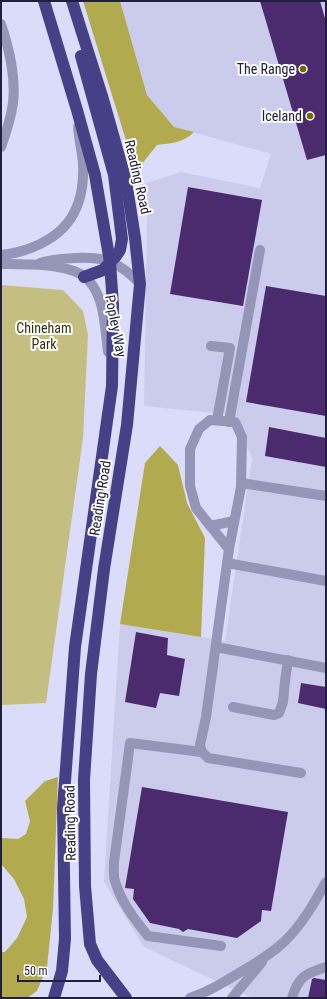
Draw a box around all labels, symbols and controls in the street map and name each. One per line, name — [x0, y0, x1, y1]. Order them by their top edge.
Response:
place label: The Range — [237, 61, 295, 77]
marker: The Range — [298, 64, 308, 74]
place label: Iceland — [262, 108, 302, 124]
marker: Iceland — [305, 111, 315, 121]
street label: Reading Road — [122, 138, 154, 216]
street label: Popley Way — [102, 293, 130, 359]
park label: Chineham Park — [16, 320, 72, 352]
street label: Reading Road — [86, 459, 114, 537]
street label: Reading Road — [61, 785, 79, 861]
scale bar — [18, 957, 100, 983]
text: 50 m — [24, 964, 48, 978]

